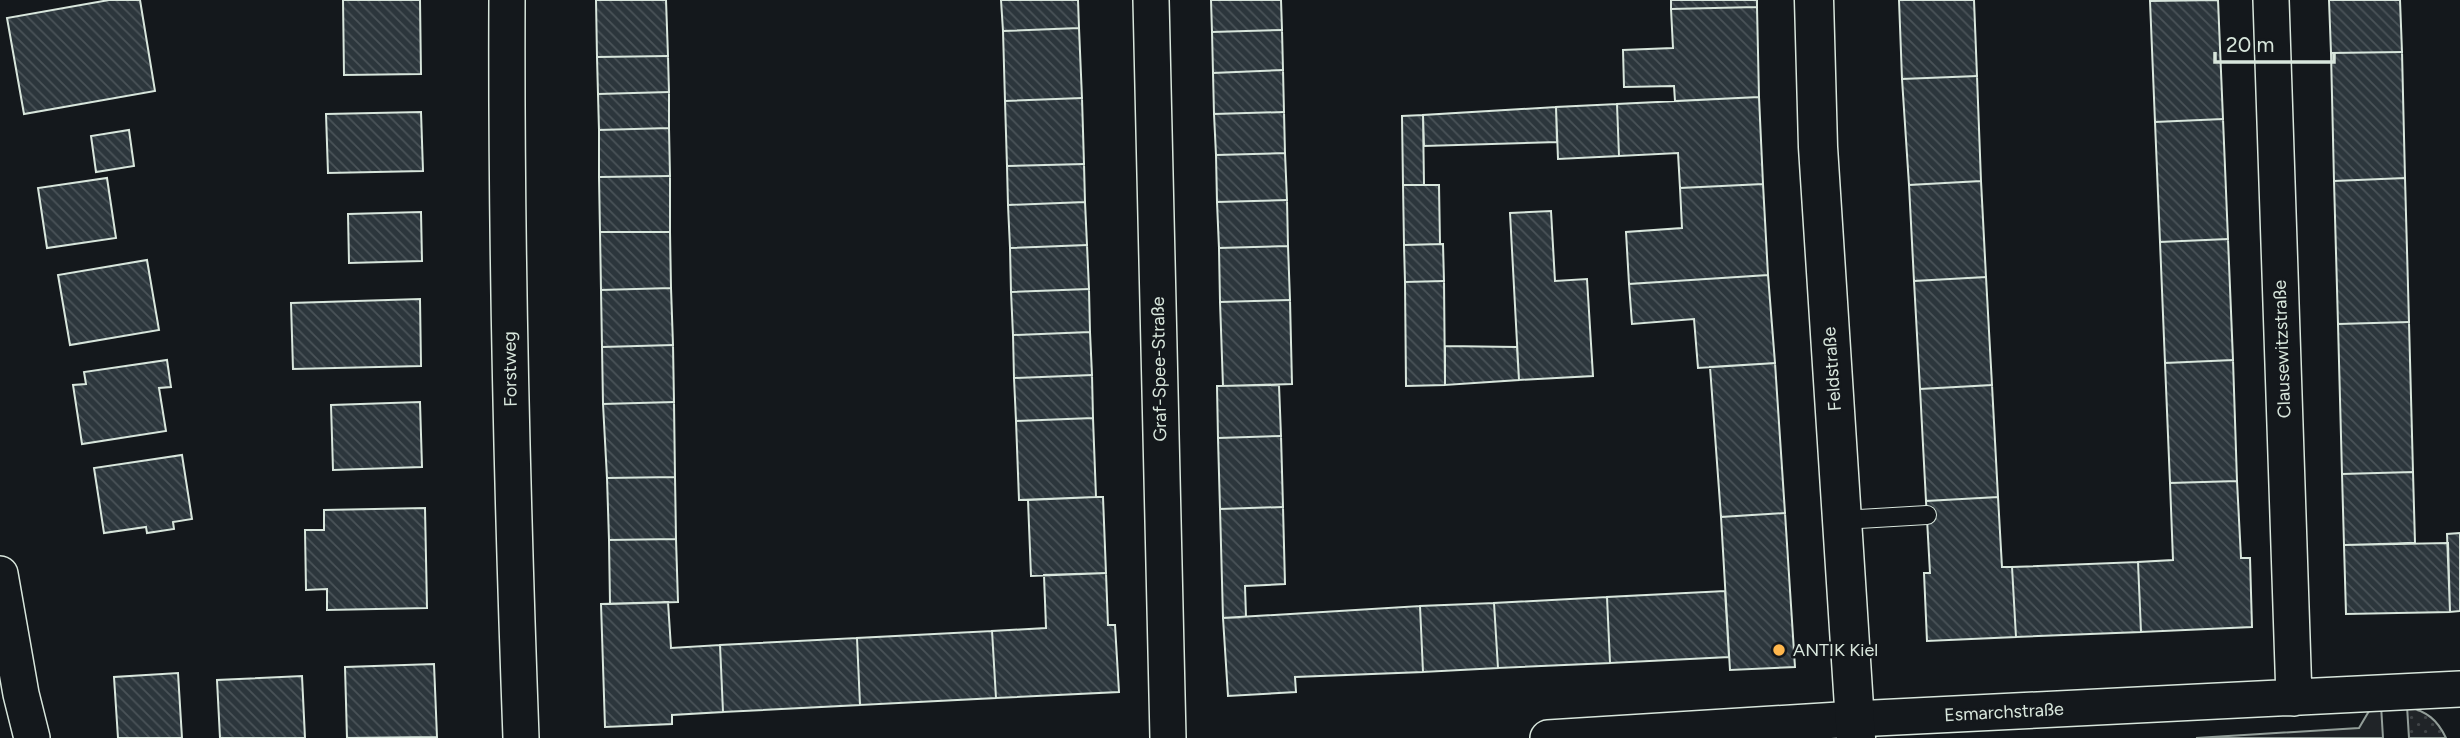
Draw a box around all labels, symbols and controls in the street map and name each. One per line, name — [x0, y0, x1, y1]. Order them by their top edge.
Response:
scale bar — [2215, 21, 2334, 65]
text: 20 m — [2226, 32, 2274, 57]
street label: Clausewitzstraße — [2269, 279, 2295, 419]
street label: Graf-Spee-Straße — [1147, 296, 1171, 442]
street label: Feldstraße — [1818, 326, 1846, 412]
street label: Forstweg — [498, 331, 522, 407]
place label: ANTIK Kiel — [1793, 639, 1878, 661]
marker: ANTIK Kiel — [1771, 642, 1787, 658]
street label: Esmarchstraße — [1944, 698, 2065, 726]

